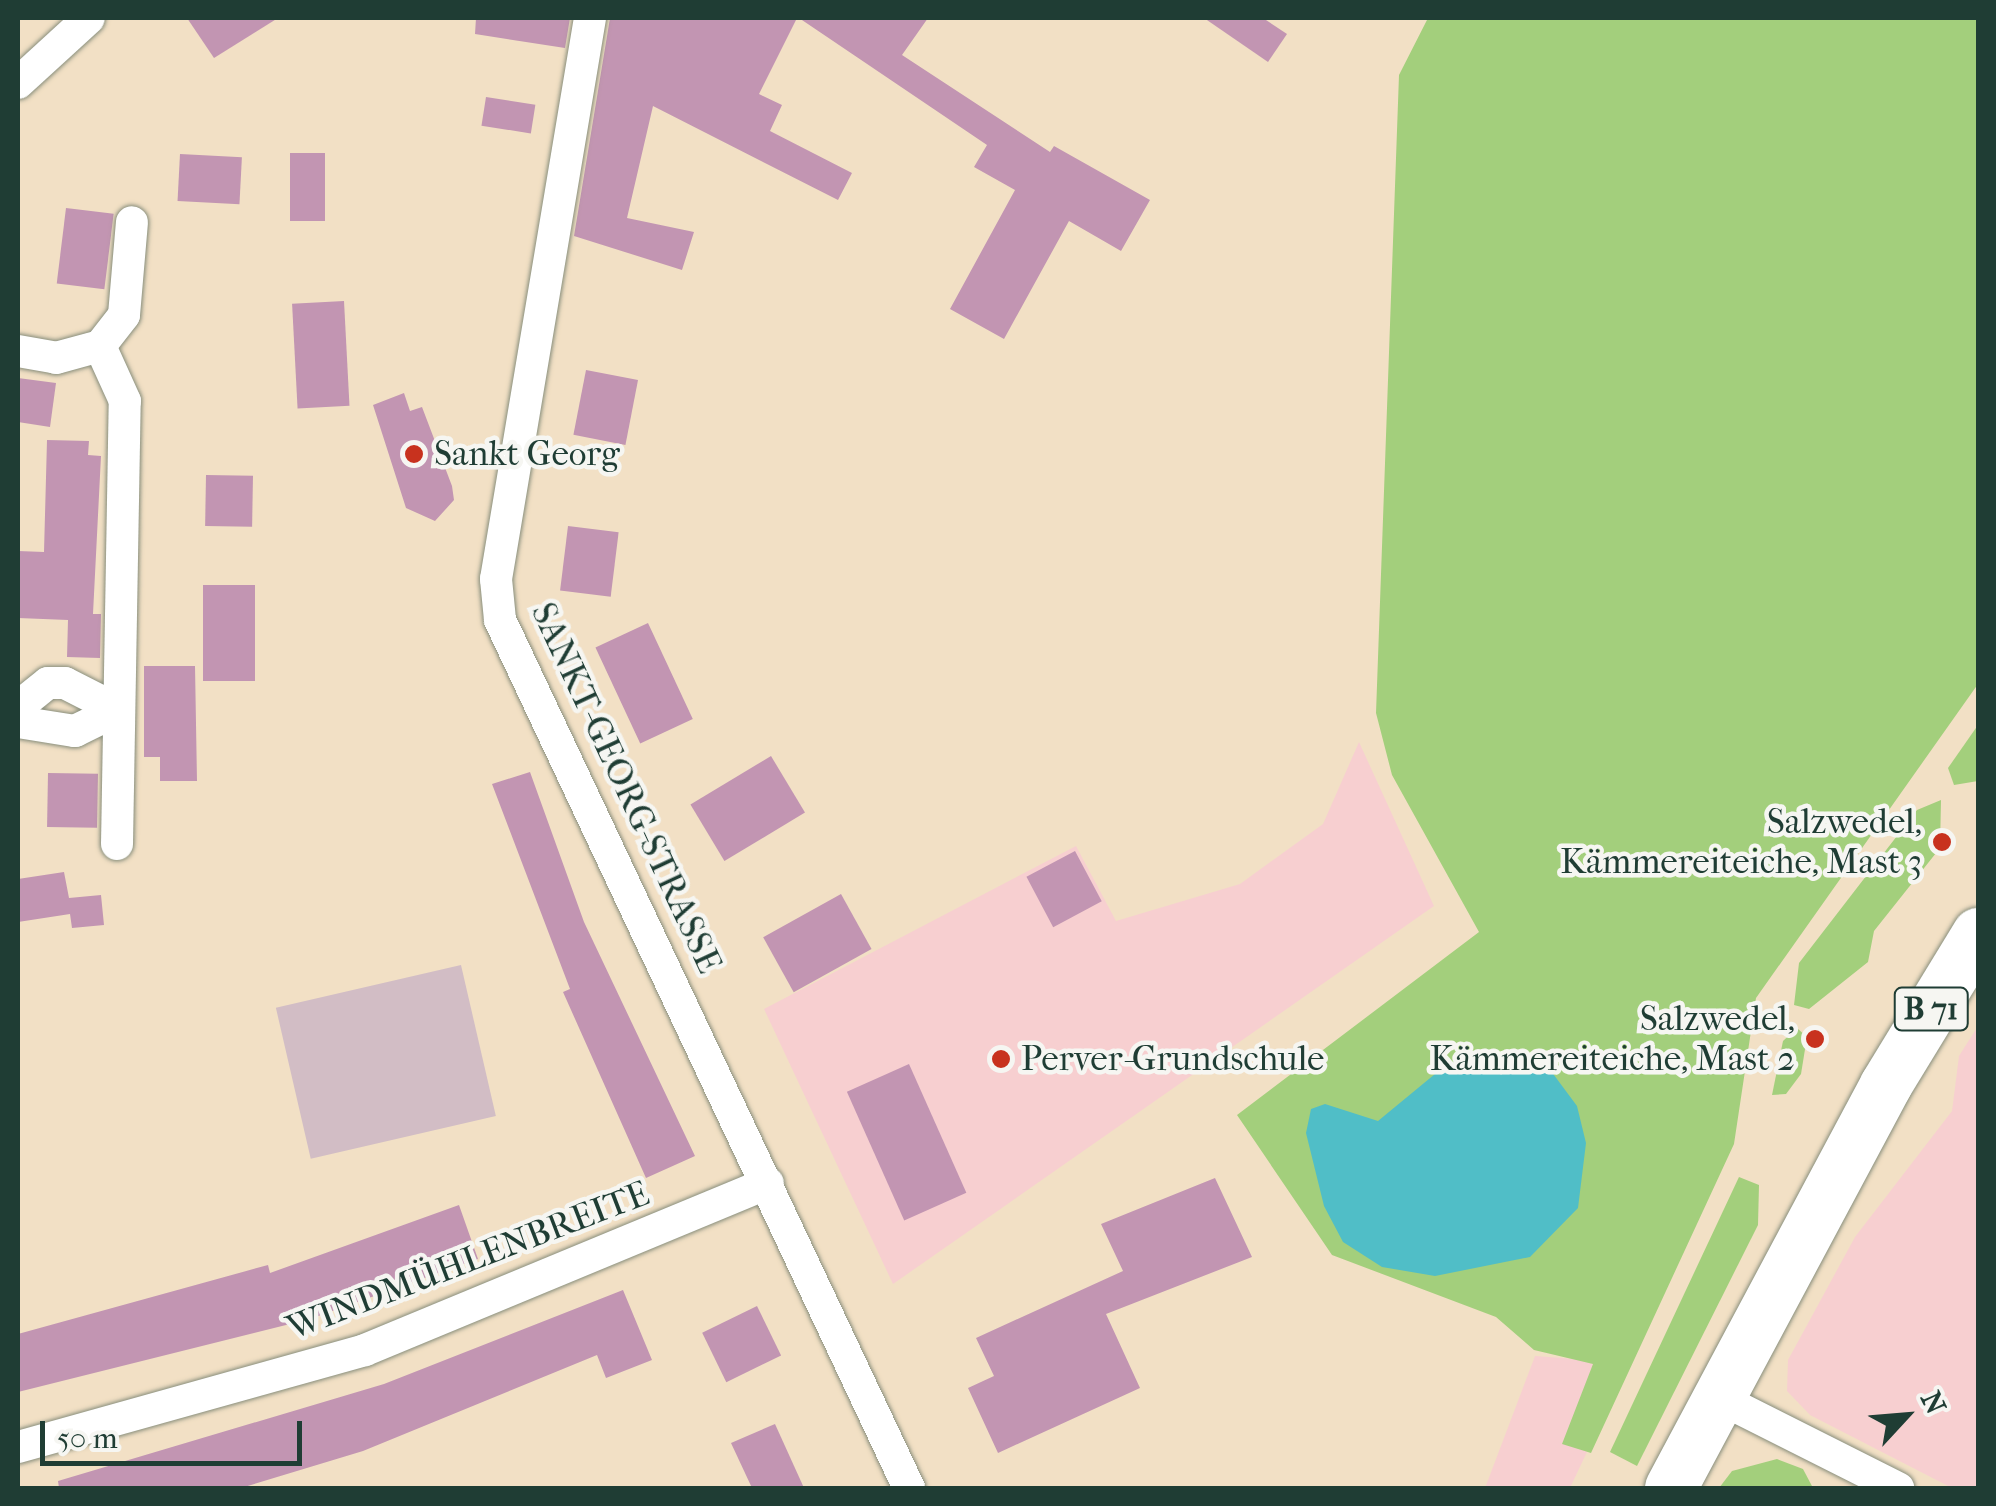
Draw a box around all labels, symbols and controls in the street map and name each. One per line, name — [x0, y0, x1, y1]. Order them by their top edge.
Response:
place label: Sankt Georg — [434, 433, 620, 475]
marker: Sankt Georg — [403, 443, 425, 465]
street label: SANKT-GEORG-STRASSE — [522, 596, 730, 980]
place label: Salzwedel, Kämmereiteiche, Mast 3 — [1560, 801, 1922, 883]
marker: Salzwedel, Kämmereiteiche, Mast 3 — [1931, 831, 1953, 853]
road number: B 71 — [1894, 982, 1968, 1036]
place label: Salzwedel, Kämmereiteiche, Mast 2 — [1430, 998, 1795, 1080]
marker: Salzwedel, Kämmereiteiche, Mast 2 — [1804, 1028, 1826, 1050]
place label: Perver-Grundschule — [1021, 1038, 1324, 1080]
marker: Perver-Grundschule — [990, 1048, 1012, 1070]
street label: WINDMÜHLENBREITE — [281, 1172, 655, 1350]
north arrow — [1856, 1366, 1956, 1466]
text: N — [1914, 1386, 1953, 1419]
scale bar — [45, 1401, 308, 1463]
text: 50 m — [57, 1421, 118, 1456]

